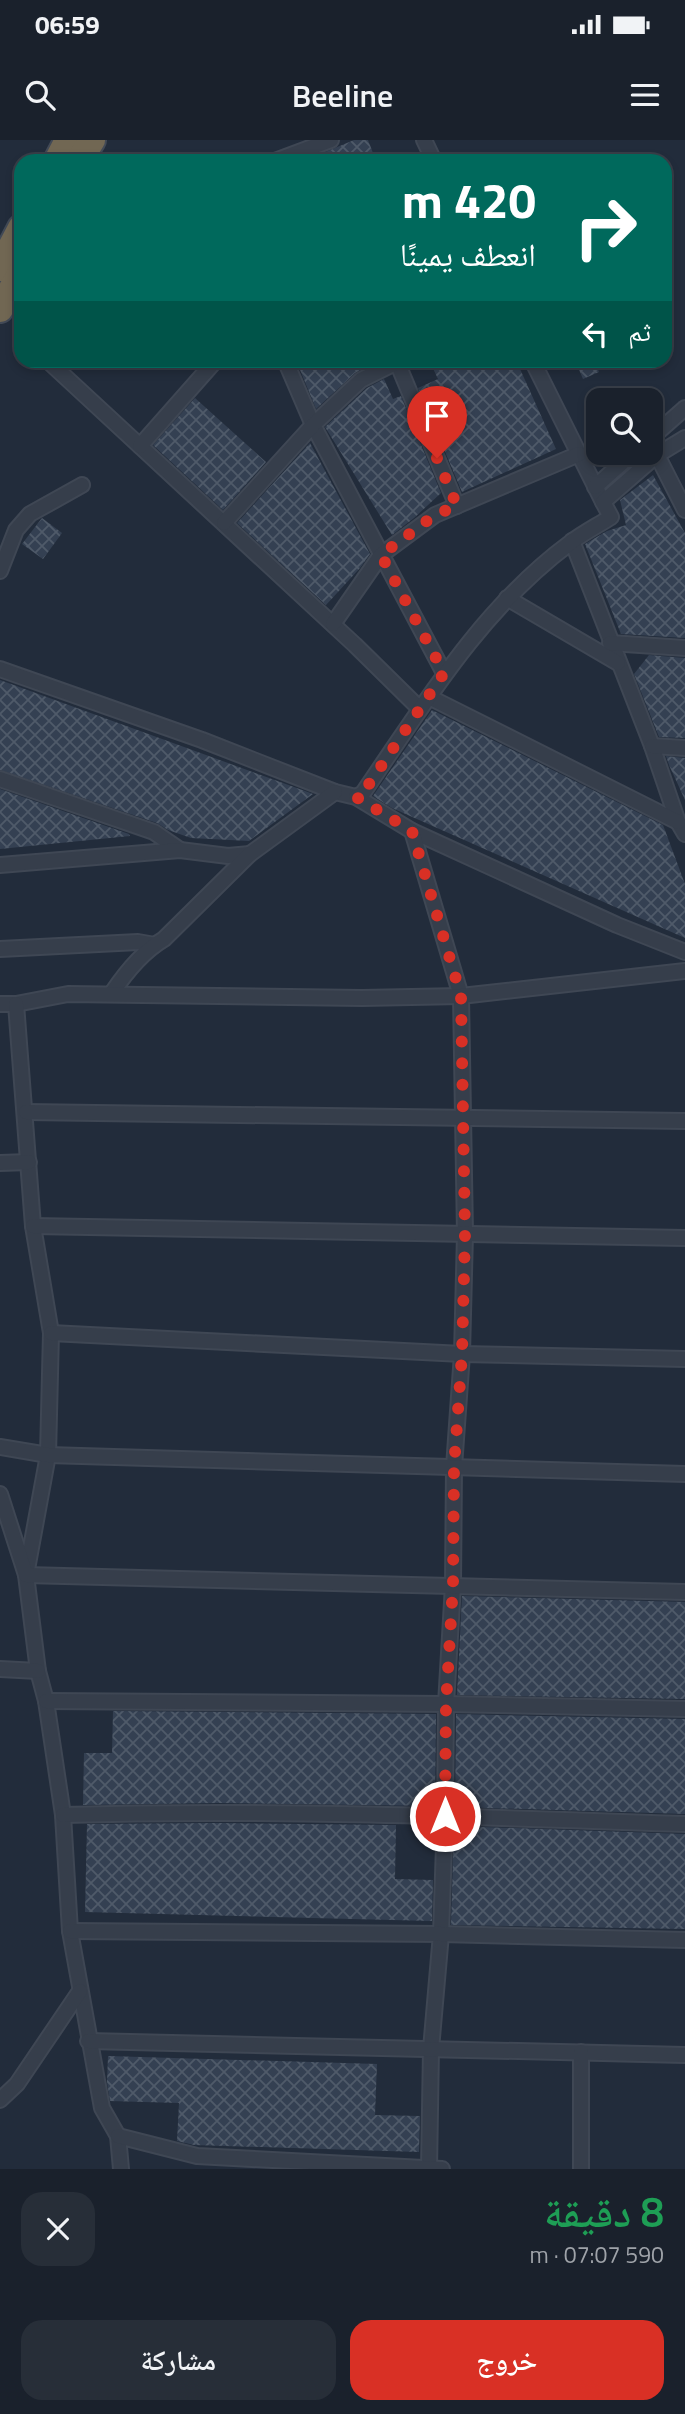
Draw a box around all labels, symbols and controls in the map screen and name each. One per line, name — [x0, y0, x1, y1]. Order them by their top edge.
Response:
text: 06:59 — [35, 5, 100, 44]
text: Beeline — [292, 71, 393, 119]
icon: search — [21, 76, 59, 114]
icon: menu — [626, 76, 664, 114]
text: 420 m — [402, 162, 536, 237]
icon: right — [560, 182, 651, 273]
text: انعطف يمينًا — [400, 230, 536, 278]
text: ثم — [628, 312, 651, 351]
icon: left — [576, 315, 614, 353]
pin — [407, 386, 467, 458]
map controls — [586, 388, 663, 465]
button: search — [586, 388, 663, 465]
icon: arrive — [418, 397, 456, 435]
position arrow — [408, 1779, 482, 1853]
text: 8 دقيقة — [544, 2179, 664, 2243]
button: close — [21, 2192, 95, 2266]
text: 590 m · 07:07 — [529, 2237, 664, 2272]
button: مشاركة — [21, 2320, 336, 2400]
button: خروج — [350, 2320, 664, 2400]

